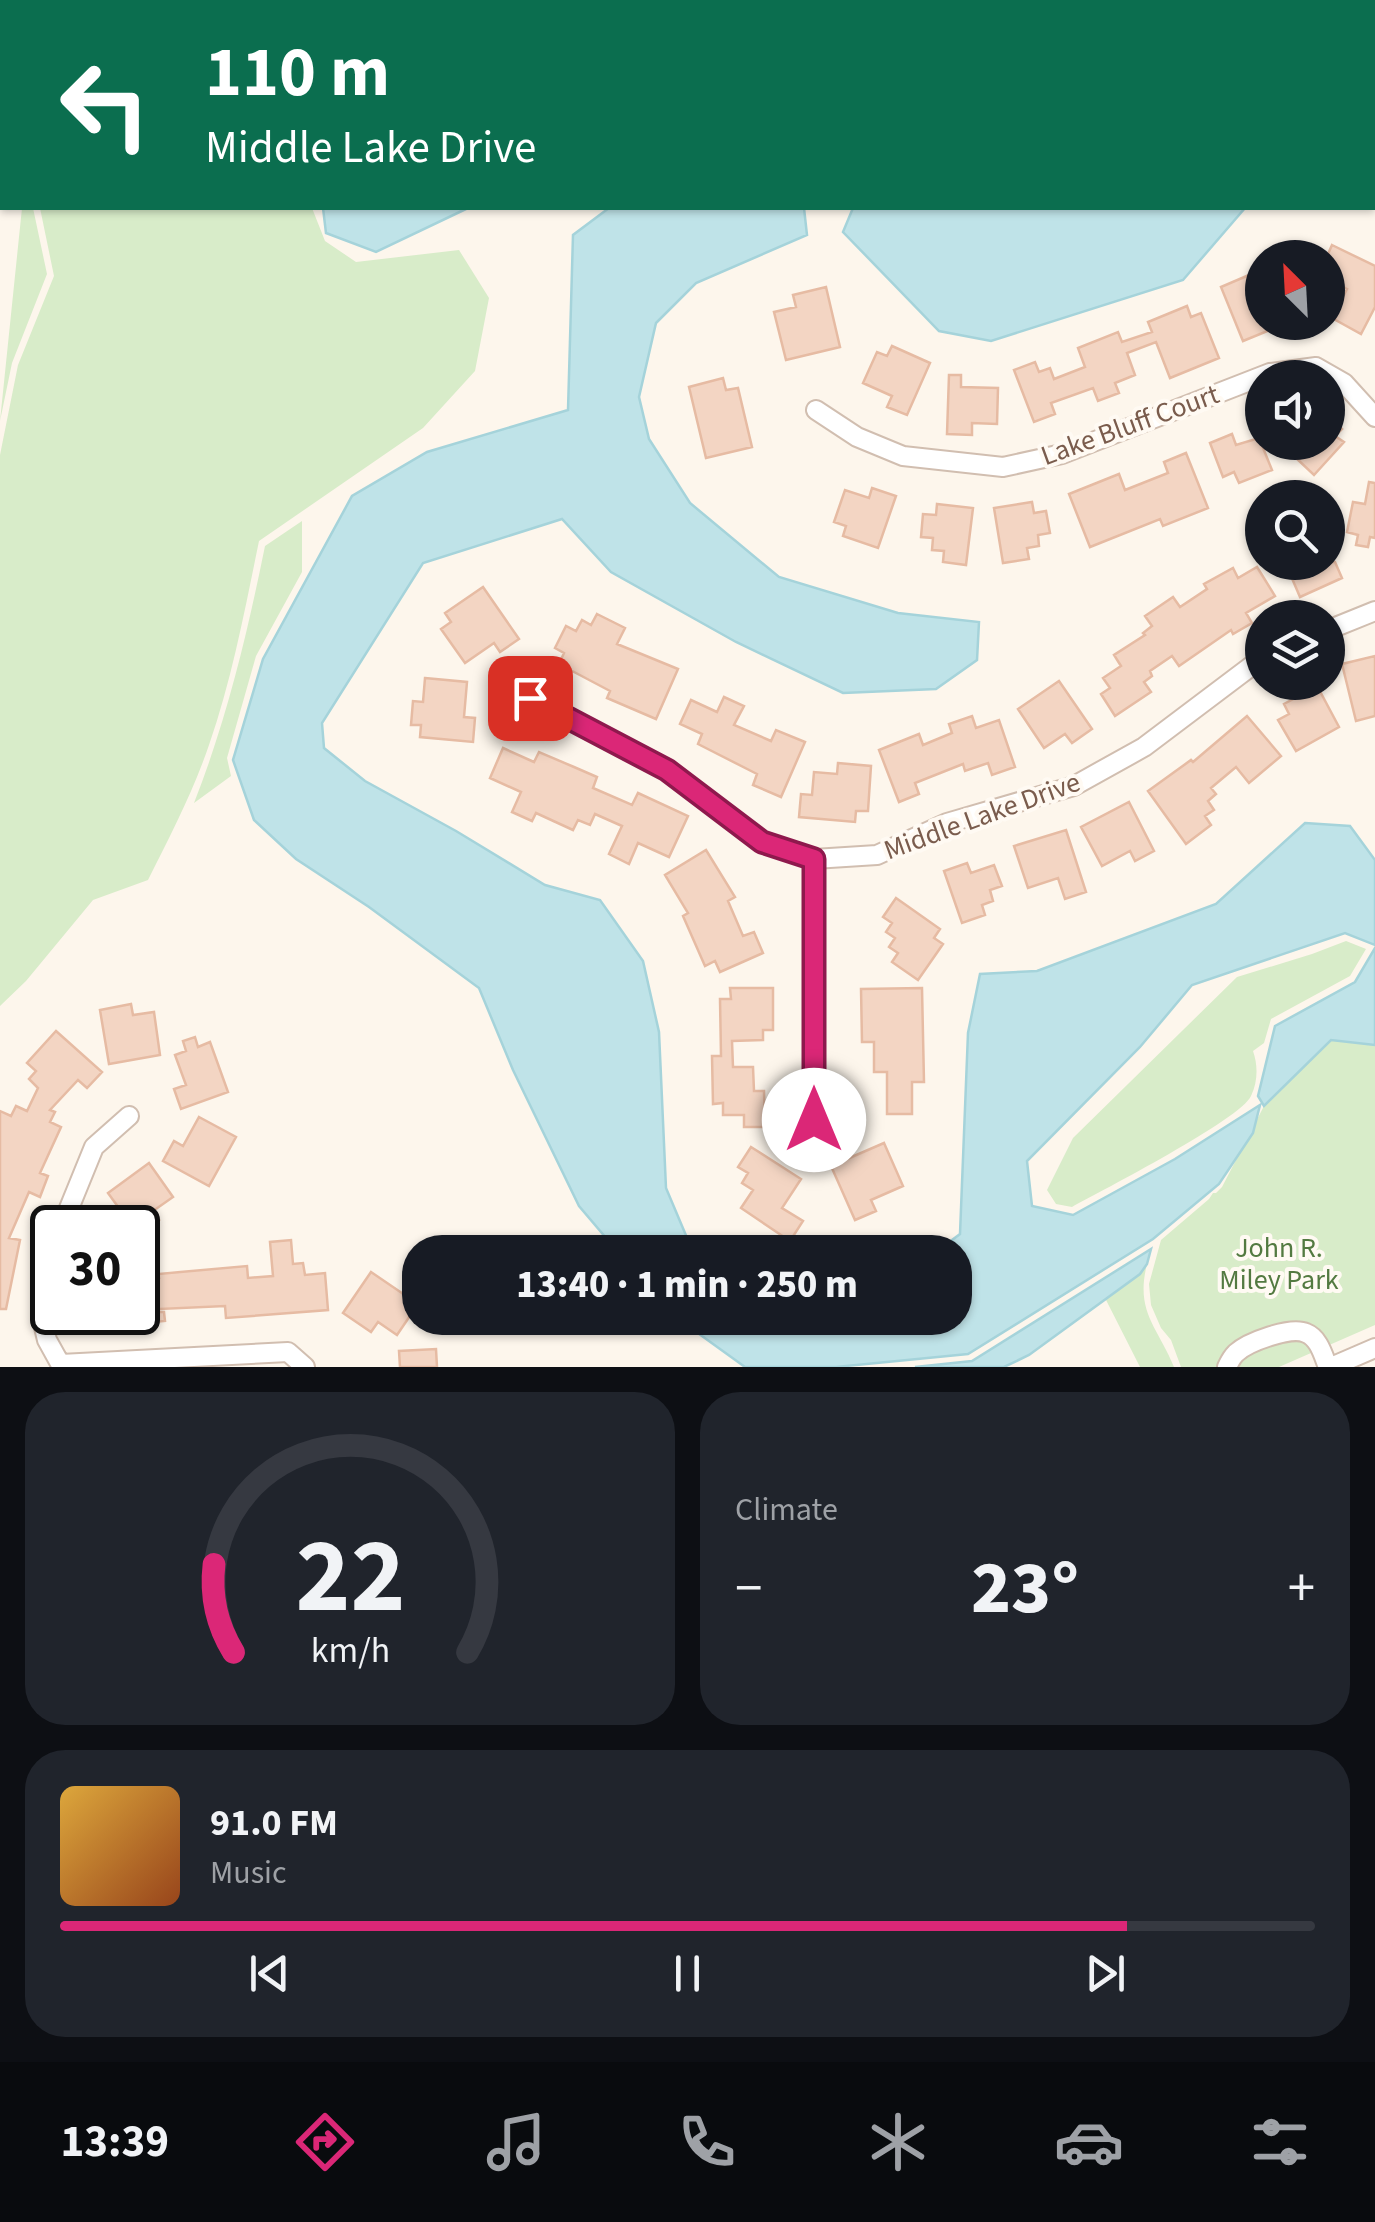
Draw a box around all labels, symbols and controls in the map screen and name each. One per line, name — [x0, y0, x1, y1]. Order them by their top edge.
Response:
text: 110 m — [205, 23, 390, 123]
icon: left — [40, 40, 170, 170]
text: Middle Lake Drive — [205, 116, 536, 180]
north arrow — [1245, 240, 1345, 340]
map controls — [1245, 240, 1345, 700]
button: sound — [1245, 360, 1345, 460]
street label: Lake Bluff Court — [1035, 374, 1225, 476]
button: search — [1245, 480, 1345, 580]
button: layers — [1245, 600, 1345, 700]
pin — [488, 656, 573, 741]
icon: arrive — [503, 671, 558, 726]
street label: Middle Lake Drive — [878, 762, 1086, 870]
position arrow — [762, 1068, 866, 1172]
speed limit sign: 30 — [30, 1205, 160, 1335]
park label: John R. Miley Park — [1219, 1228, 1339, 1300]
text: 13:40 · 1 min · 250 m — [516, 1258, 858, 1312]
text: Climate — [735, 1487, 838, 1533]
text: 22 — [295, 1504, 405, 1652]
text: 23° — [971, 1535, 1079, 1642]
text: − — [735, 1550, 762, 1628]
text: + — [1288, 1550, 1315, 1628]
text: km/h — [310, 1625, 390, 1676]
text: 91.0 FM — [210, 1796, 338, 1850]
text: Music — [210, 1850, 287, 1896]
icon: previous — [242, 1946, 297, 2001]
icon: pause — [660, 1946, 715, 2001]
icon: next — [1078, 1946, 1133, 2001]
icon: directions — [290, 2107, 360, 2177]
icon: music — [481, 2107, 551, 2177]
icon: phone — [672, 2107, 742, 2177]
icon: climate — [863, 2107, 933, 2177]
icon: car — [1054, 2107, 1124, 2177]
icon: filters — [1245, 2107, 1315, 2177]
text: 13:39 — [60, 2110, 169, 2174]

